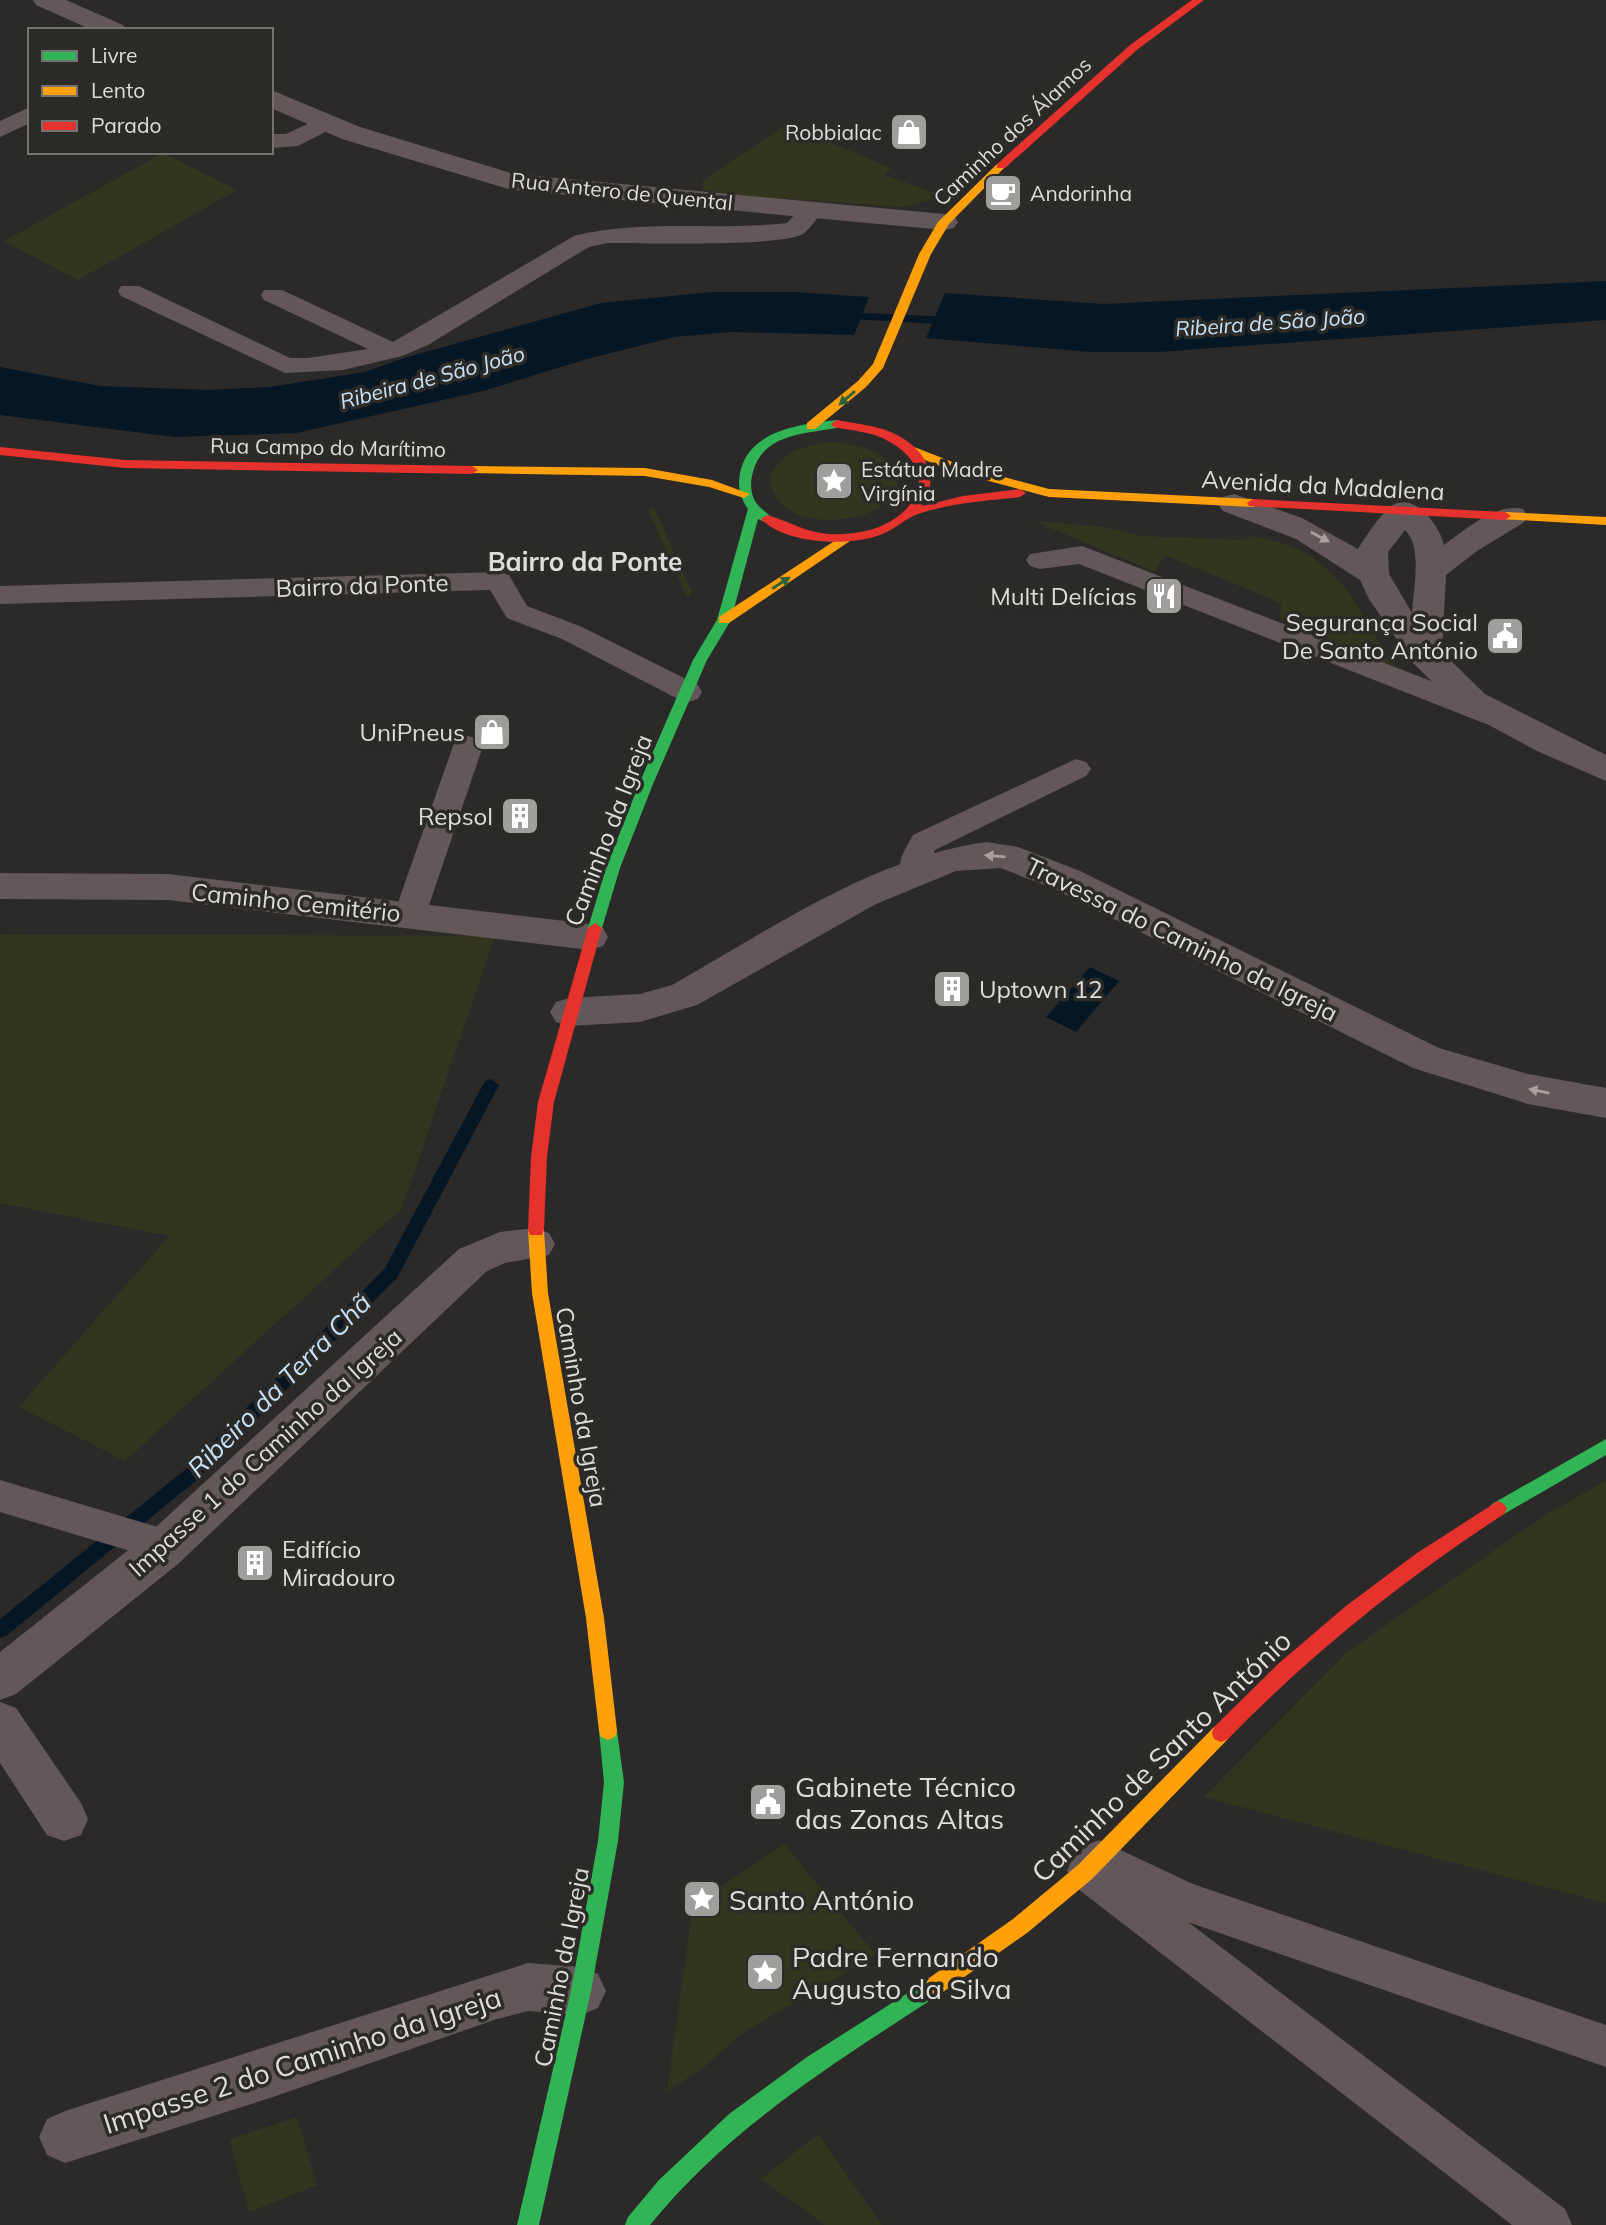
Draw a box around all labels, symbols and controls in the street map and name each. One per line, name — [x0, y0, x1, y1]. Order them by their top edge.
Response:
legend — [28, 28, 273, 154]
text: Livre — [91, 42, 138, 68]
street label: Caminho dos Álamos — [928, 51, 1096, 211]
text: Lento — [91, 77, 145, 103]
shop icon: Robbialac — [888, 111, 930, 153]
text: Parado — [91, 112, 161, 138]
place label: Robbialac — [785, 119, 882, 145]
street label: Rua Antero de Quental — [510, 166, 734, 216]
cafe icon: Andorinha — [982, 172, 1024, 214]
place label: Andorinha — [1030, 180, 1132, 206]
water label: Ribeira de São João — [1174, 302, 1366, 342]
water label: Ribeira de São João — [337, 340, 527, 414]
one-way arrow — [839, 389, 856, 405]
street label: Rua Campo do Marítimo — [210, 432, 446, 462]
place label: Estátua Madre Virgínia — [861, 456, 1003, 506]
place icon: Estátua Madre Virgínia — [813, 460, 855, 502]
street label: Avenida da Madalena — [1201, 464, 1445, 506]
one-way arrow — [1310, 532, 1330, 543]
district label: Bairro da Ponte — [488, 545, 682, 578]
street label: Bairro da Ponte — [275, 567, 449, 603]
restaurant icon: Multi Delícias — [1143, 575, 1185, 617]
one-way arrow — [771, 576, 791, 589]
place label: Multi Delícias — [990, 581, 1137, 611]
place label: Segurança Social De Santo António — [1282, 607, 1478, 665]
public building icon: Segurança Social De Santo António — [1484, 615, 1526, 657]
shop icon: UniPneus — [471, 711, 513, 753]
place label: UniPneus — [359, 717, 465, 747]
street label: Caminho da Igreja — [558, 730, 658, 930]
building icon: Repsol — [499, 795, 541, 837]
place label: Repsol — [418, 801, 493, 831]
one-way arrow — [984, 850, 1006, 861]
street label: Travessa do Caminho da Igreja — [1021, 850, 1343, 1028]
street label: Caminho Cemitério — [190, 876, 402, 928]
building icon: Uptown 12 — [931, 968, 973, 1010]
place label: Uptown 12 — [979, 974, 1103, 1004]
one-way arrow — [1528, 1086, 1550, 1097]
water label: Ribeiro da Terra Chã — [180, 1286, 378, 1484]
street label: Caminho da Igreja — [550, 1305, 614, 1509]
street label: Impasse 1 do Caminho da Igreja — [122, 1321, 408, 1583]
place label: Edifício Miradouro — [282, 1534, 396, 1592]
building icon: Edifício Miradouro — [234, 1542, 276, 1584]
street label: Caminho de Santo António — [1024, 1623, 1298, 1889]
place label: Gabinete Técnico das Zonas Altas — [795, 1769, 1016, 1836]
public building icon: Gabinete Técnico das Zonas Altas — [747, 1781, 789, 1823]
street label: Caminho da Igreja — [527, 1865, 595, 2069]
place icon: Santo António — [681, 1878, 723, 1920]
place label: Santo António — [729, 1882, 914, 1917]
place label: Padre Fernando Augusto da Silva — [792, 1939, 1012, 2006]
place icon: Padre Fernando Augusto da Silva — [744, 1951, 786, 1993]
street label: Impasse 2 do Caminho da Igreja — [99, 1979, 505, 2141]

